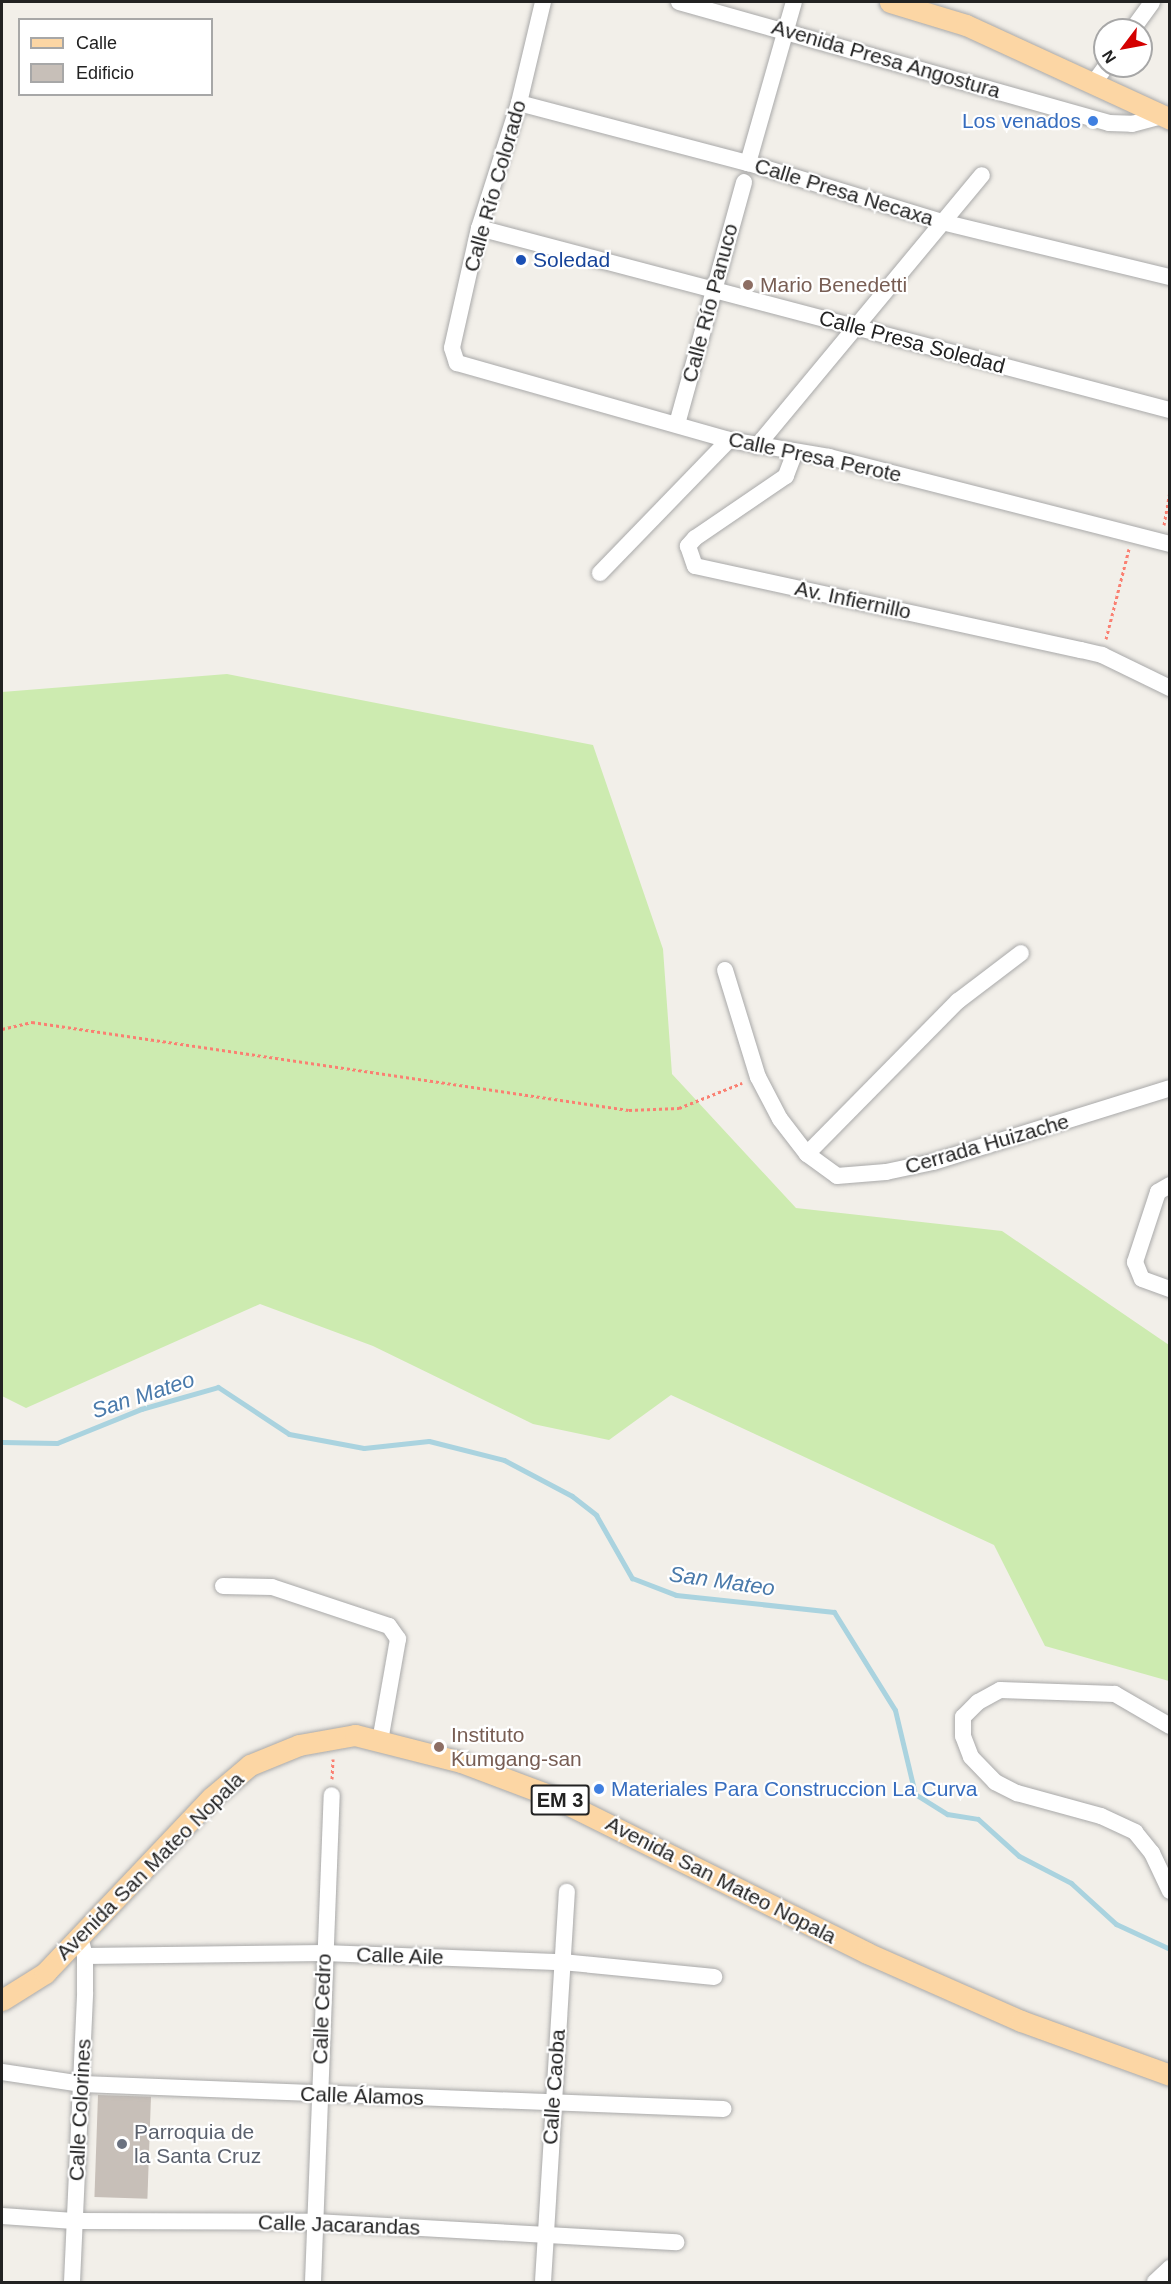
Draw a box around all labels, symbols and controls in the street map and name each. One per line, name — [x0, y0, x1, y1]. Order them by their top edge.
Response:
street label: Avenida Presa Angostura — [768, 14, 1004, 104]
legend — [18, 18, 213, 96]
north arrow — [1093, 18, 1153, 78]
text: Calle — [76, 33, 117, 53]
text: N — [1099, 47, 1119, 66]
text: Edificio — [76, 63, 134, 83]
street label: Calle Río Colorado — [458, 97, 532, 275]
place label: Los venados — [962, 108, 1081, 134]
marker: Los venados — [1086, 114, 1100, 128]
street label: Calle Presa Necaxa — [752, 153, 936, 231]
street label: Calle Río Panuco — [677, 221, 743, 385]
place label: Soledad — [533, 247, 610, 273]
marker: Soledad — [514, 253, 528, 267]
place label: Mario Benedetti — [760, 272, 907, 298]
marker: Mario Benedetti — [741, 278, 755, 292]
street label: Calle Presa Soledad — [816, 305, 1008, 379]
street label: Calle Presa Perote — [726, 426, 904, 488]
street label: Av. Infiernillo — [793, 575, 913, 625]
street label: Cerrada Huizache — [902, 1109, 1072, 1179]
water label: San Mateo — [88, 1366, 198, 1424]
water label: San Mateo — [667, 1561, 777, 1601]
place label: Instituto Kumgang-san — [451, 1722, 582, 1772]
marker: Instituto Kumgang-san — [432, 1740, 446, 1754]
street label: Avenida San Mateo Nopala — [51, 1767, 249, 1965]
place label: Materiales Para Construccion La Curva — [611, 1776, 977, 1802]
marker: Materiales Para Construccion La Curva — [592, 1782, 606, 1796]
road number: EM 3 — [530, 1783, 590, 1817]
street label: Avenida San Mateo Nopala — [602, 1811, 840, 1949]
street label: Calle Aile — [355, 1942, 445, 1970]
street label: Calle Cedro — [307, 1953, 337, 2065]
street label: Calle Caoba — [537, 2028, 571, 2146]
street label: Calle Colorines — [64, 2038, 96, 2182]
street label: Calle Álamos — [300, 2081, 424, 2111]
place label: Parroquia de la Santa Cruz — [134, 2119, 261, 2169]
marker: Parroquia de la Santa Cruz — [115, 2137, 129, 2151]
street label: Calle Jacarandas — [257, 2210, 421, 2240]

